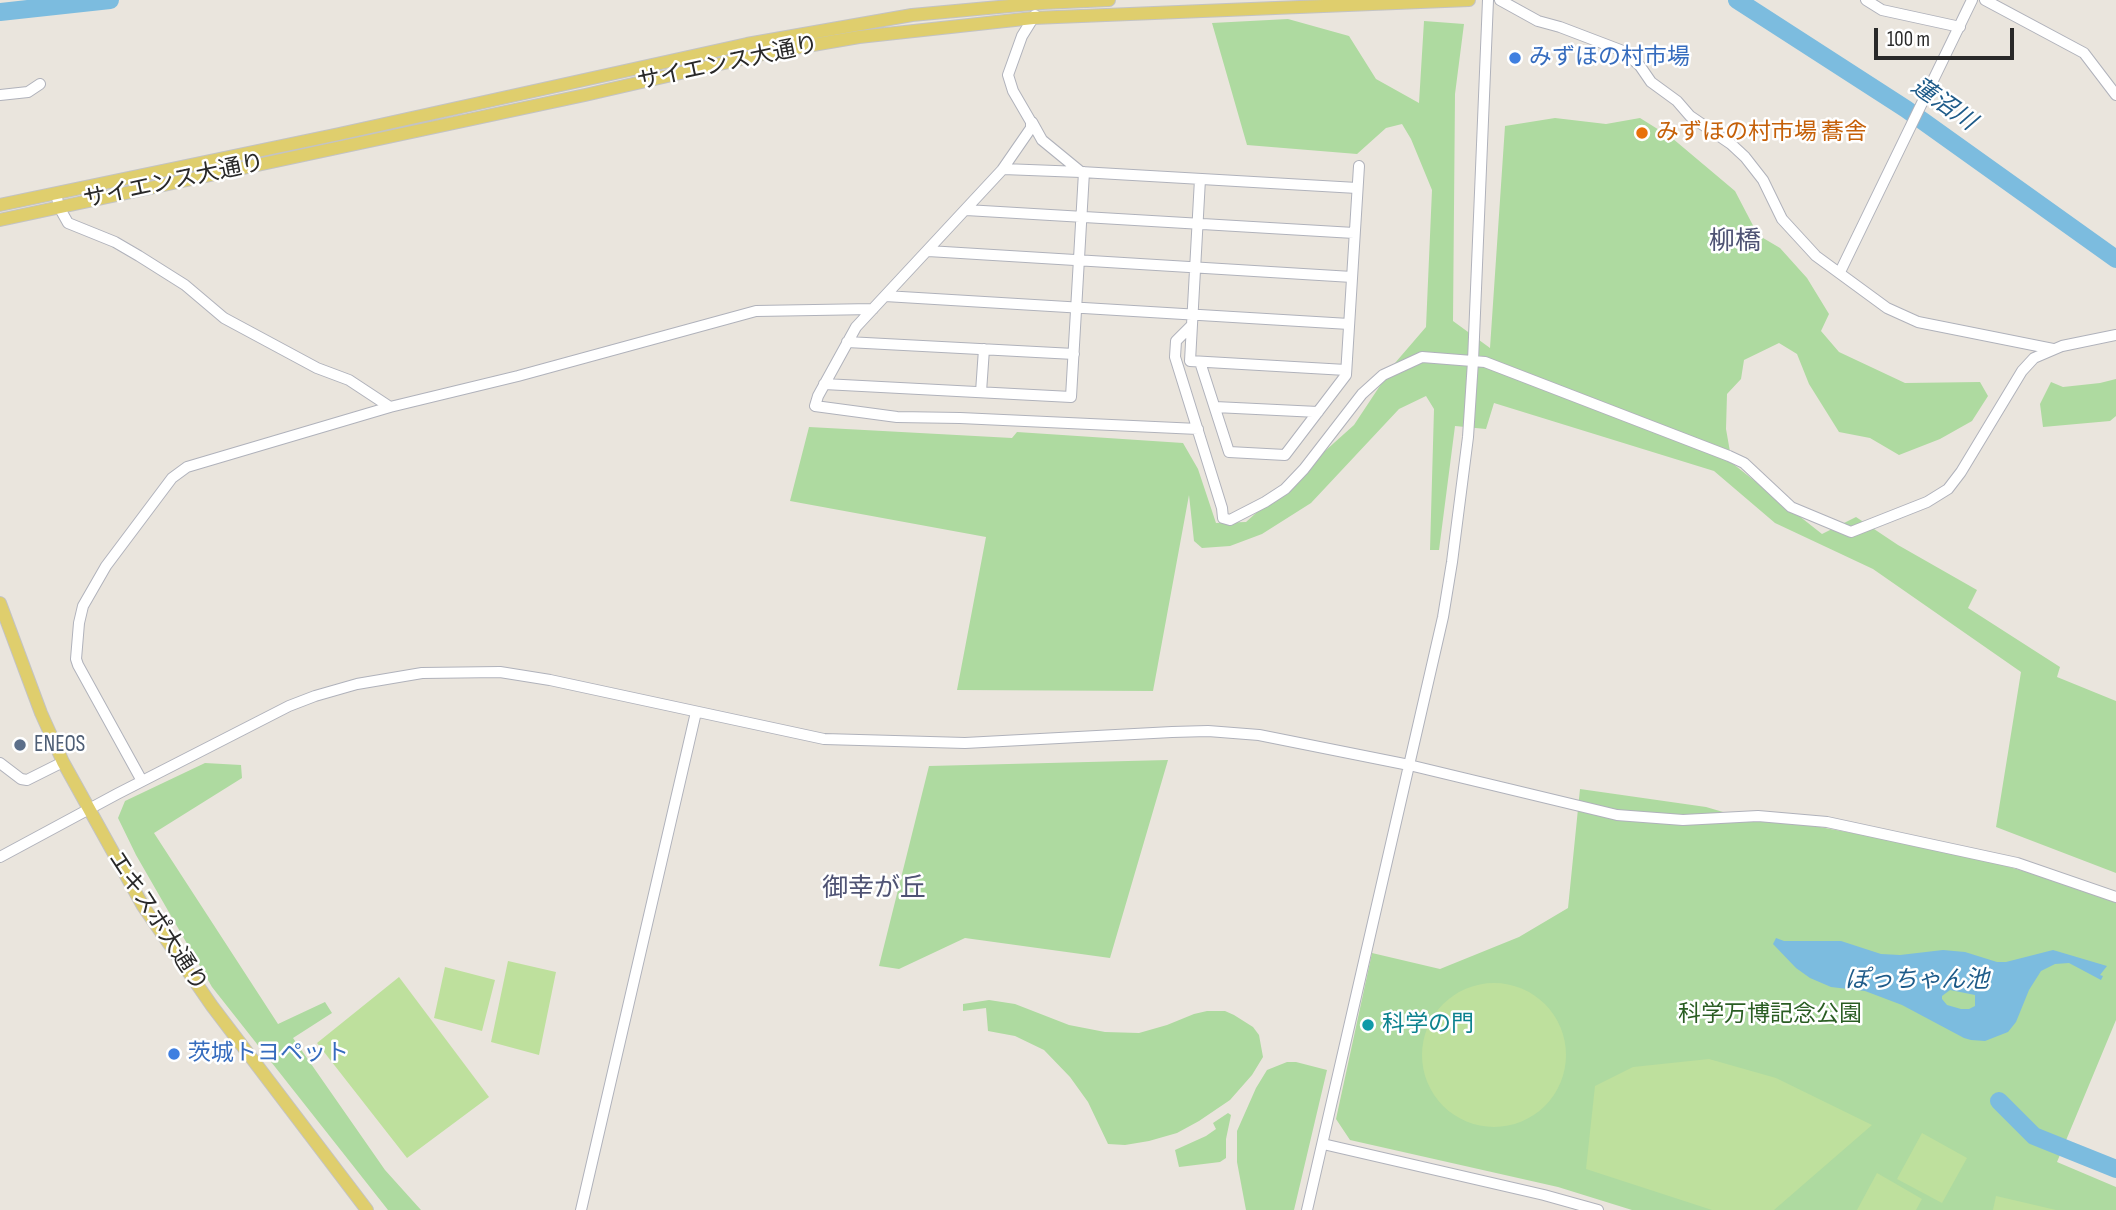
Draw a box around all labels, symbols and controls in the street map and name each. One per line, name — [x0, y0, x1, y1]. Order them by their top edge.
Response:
scale bar — [1878, 14, 2018, 58]
text: 100 m — [1887, 27, 1930, 52]
street label: サイエンス大通り — [635, 31, 821, 97]
place label: みずほの村市場 — [1529, 44, 1690, 72]
marker: みずほの村市場 — [1507, 50, 1523, 66]
water label: 蓮沼川 — [1905, 73, 1981, 137]
place label: みずほの村市場 蕎舎 — [1656, 119, 1867, 147]
marker: みずほの村市場 蕎舎 — [1634, 125, 1650, 141]
street label: サイエンス大通り — [81, 149, 267, 215]
district label: 柳橋 — [1709, 226, 1761, 258]
place label: ENEOS — [34, 731, 85, 759]
marker: ENEOS — [12, 737, 28, 753]
street label: エキスポ大通り — [102, 847, 212, 997]
district label: 御幸が丘 — [822, 873, 926, 905]
water label: ぽっちゃん池 — [1845, 967, 1989, 995]
park label: 科学万博記念公園 — [1678, 1001, 1862, 1029]
place label: 科学の門 — [1382, 1011, 1474, 1039]
marker: 科学の門 — [1360, 1017, 1376, 1033]
place label: 茨城トヨペット — [188, 1040, 349, 1068]
marker: 茨城トヨペット — [166, 1046, 182, 1062]

